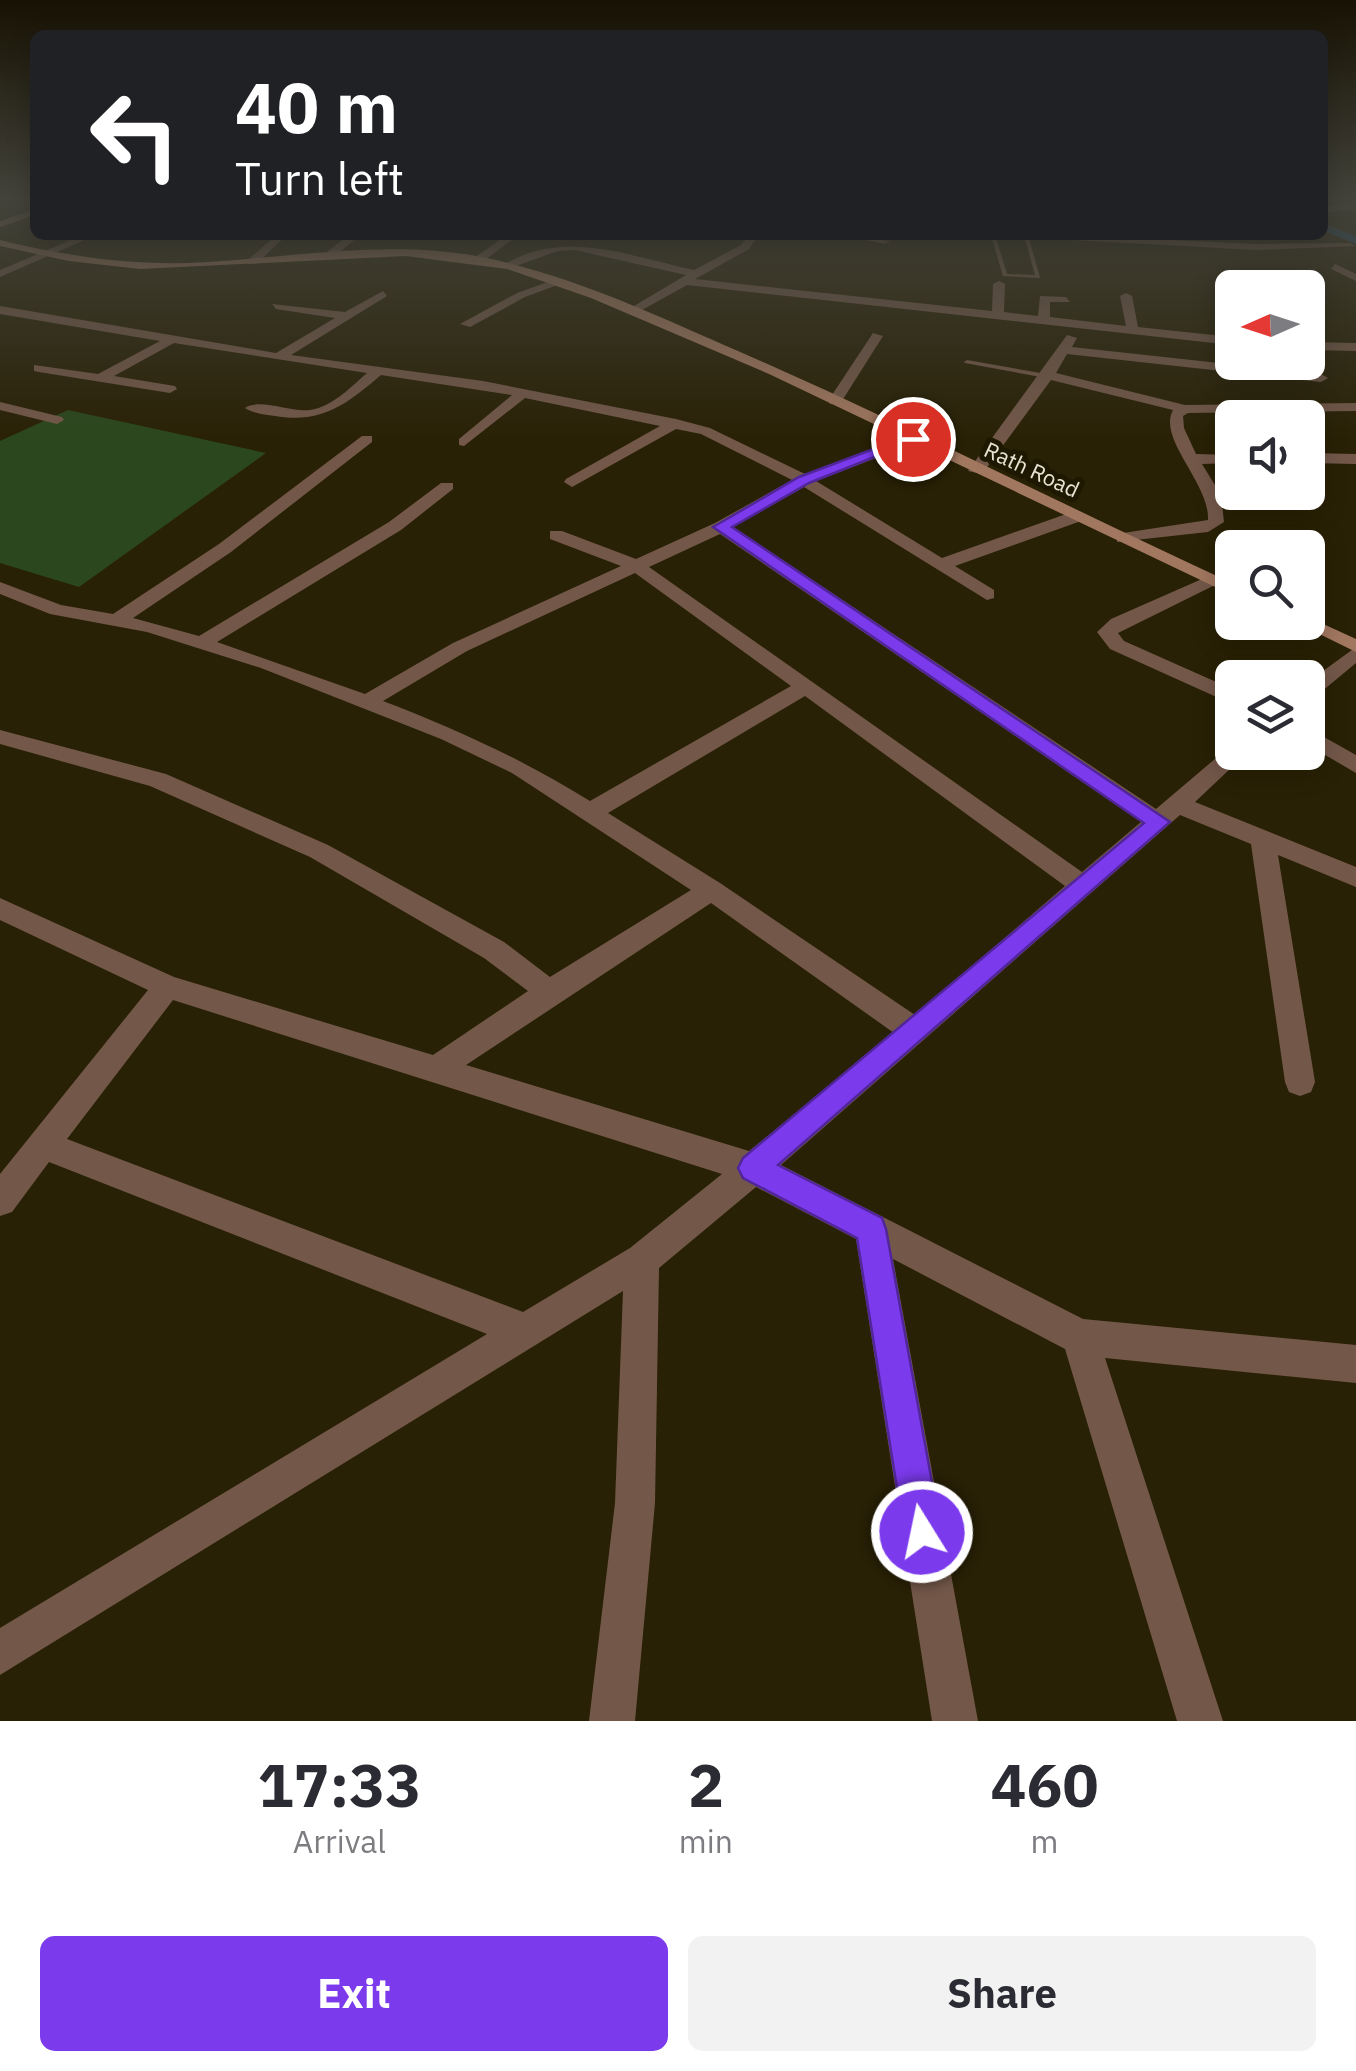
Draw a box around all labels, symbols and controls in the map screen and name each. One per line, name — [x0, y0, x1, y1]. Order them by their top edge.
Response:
text: 40 m — [235, 61, 398, 152]
icon: left — [70, 70, 200, 200]
text: Turn left — [235, 149, 404, 207]
north arrow — [1215, 270, 1325, 380]
map controls — [1215, 270, 1325, 770]
pin — [871, 397, 956, 482]
button: sound — [1215, 400, 1325, 510]
icon: arrive — [886, 412, 941, 467]
street label: Rath Road — [980, 434, 1084, 504]
button: search — [1215, 530, 1325, 640]
button: layers — [1215, 660, 1325, 770]
position arrow — [870, 1480, 974, 1584]
text: 17:33 — [258, 1745, 421, 1824]
text: 2 — [688, 1745, 724, 1824]
text: 460 — [990, 1745, 1098, 1824]
text: Arrival — [293, 1820, 386, 1862]
text: min — [679, 1820, 733, 1862]
text: m — [1031, 1820, 1058, 1862]
button: Exit — [40, 1936, 668, 2051]
button: Share — [688, 1936, 1316, 2051]

